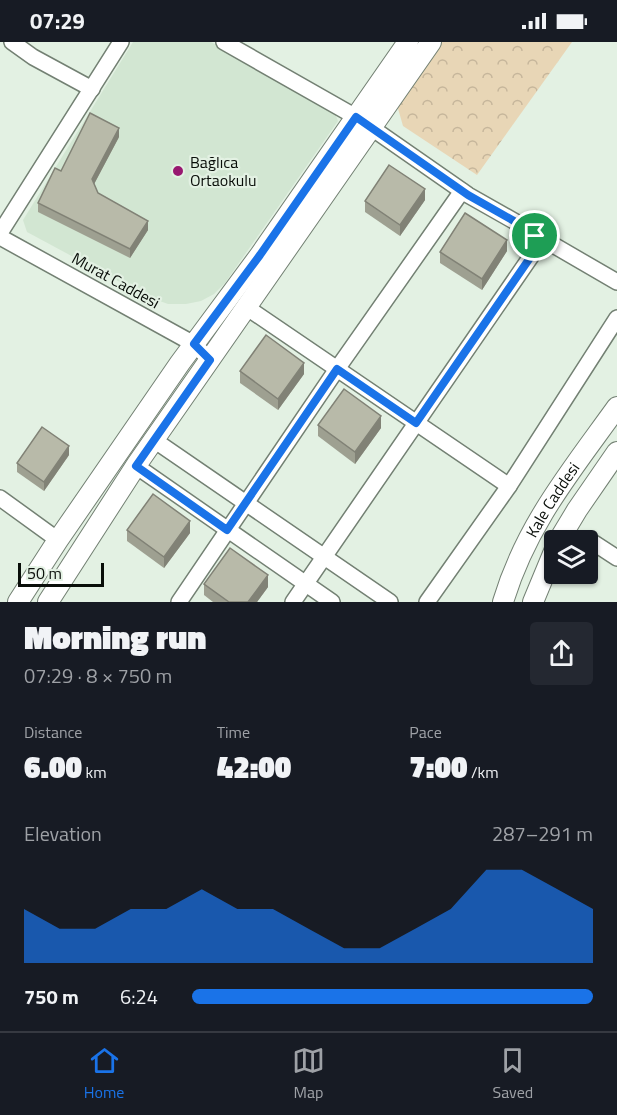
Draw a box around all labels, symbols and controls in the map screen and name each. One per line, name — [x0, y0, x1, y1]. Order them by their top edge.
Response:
text: 07:29 — [30, 4, 85, 38]
place label: Bağlıca Ortaokulu — [190, 150, 257, 192]
marker: Bağlıca Ortaokulu — [171, 164, 185, 178]
pin — [509, 210, 560, 261]
icon: arrive — [518, 219, 551, 252]
street label: Murat Caddesi — [68, 246, 164, 314]
street label: Kale Caddesi — [520, 457, 585, 542]
map controls — [544, 530, 598, 584]
button: layers — [544, 530, 598, 584]
scale bar — [18, 560, 104, 588]
text: 50 m — [27, 561, 62, 585]
text: Morning run — [24, 612, 206, 662]
button: share — [530, 622, 593, 685]
text: 07:29 · 8 × 750 m — [24, 660, 172, 691]
text: Distance — [24, 720, 82, 744]
text: Time — [217, 720, 250, 744]
text: Pace — [409, 720, 442, 744]
text: 6.00 — [24, 744, 82, 790]
text: 42:00 — [217, 744, 291, 790]
text: 7:00 — [409, 744, 467, 790]
text: km — [82, 760, 107, 784]
text: /km — [467, 760, 499, 784]
text: Elevation — [24, 818, 102, 849]
text: 287–291 m — [492, 818, 593, 849]
text: 750 m — [24, 981, 79, 1012]
text: 6:24 — [120, 981, 158, 1012]
tab: Home — [84, 1044, 124, 1104]
tab: Map — [292, 1044, 325, 1104]
tab: Saved — [492, 1044, 533, 1104]

